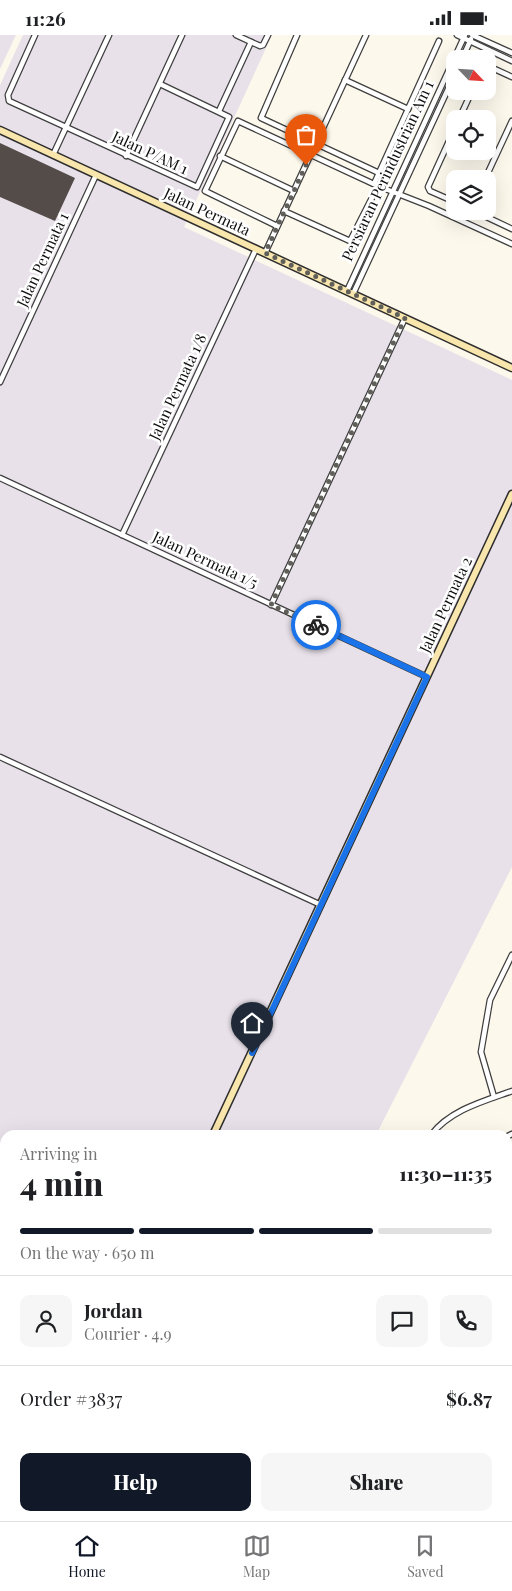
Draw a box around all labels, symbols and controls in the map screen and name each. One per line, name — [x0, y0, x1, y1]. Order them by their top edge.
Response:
text: 11:26 — [25, 5, 66, 31]
north arrow — [446, 50, 496, 100]
map controls — [446, 50, 496, 220]
street label: Persiaran Perindustrian Am 1 — [336, 77, 438, 264]
button: locate — [446, 110, 496, 160]
pin — [285, 114, 327, 165]
icon: bag — [292, 121, 320, 149]
street label: Jalan P/AM 1 — [108, 125, 192, 179]
button: layers — [446, 170, 496, 220]
street label: Jalan Permata — [160, 182, 254, 240]
street label: Jalan Permata 1 — [11, 209, 73, 311]
street label: Jalan Permata 1/8 — [143, 330, 211, 444]
street label: Jalan Permata 1/5 — [149, 526, 261, 592]
street label: Jalan Permata 2 — [414, 553, 476, 657]
courier — [291, 600, 341, 650]
icon: bike — [302, 611, 330, 639]
pin — [231, 1002, 273, 1053]
icon: home — [238, 1009, 266, 1037]
text: Arriving in — [20, 1143, 98, 1164]
text: 11:30–11:35 — [399, 1160, 492, 1186]
text: 4 min — [20, 1161, 103, 1204]
text: On the way · 650 m — [20, 1242, 155, 1263]
button: person — [20, 1295, 72, 1347]
button: chat — [376, 1295, 428, 1347]
button: phone — [440, 1295, 492, 1347]
text: Jordan — [84, 1297, 143, 1323]
text: Courier · 4.9 — [84, 1323, 172, 1344]
text: Order #3837 — [20, 1385, 122, 1411]
text: $6.87 — [446, 1385, 492, 1411]
button: Help — [20, 1453, 251, 1511]
button: Share — [261, 1453, 492, 1511]
tab: Home — [68, 1532, 106, 1581]
tab: Map — [243, 1532, 271, 1581]
tab: Saved — [407, 1532, 444, 1581]

